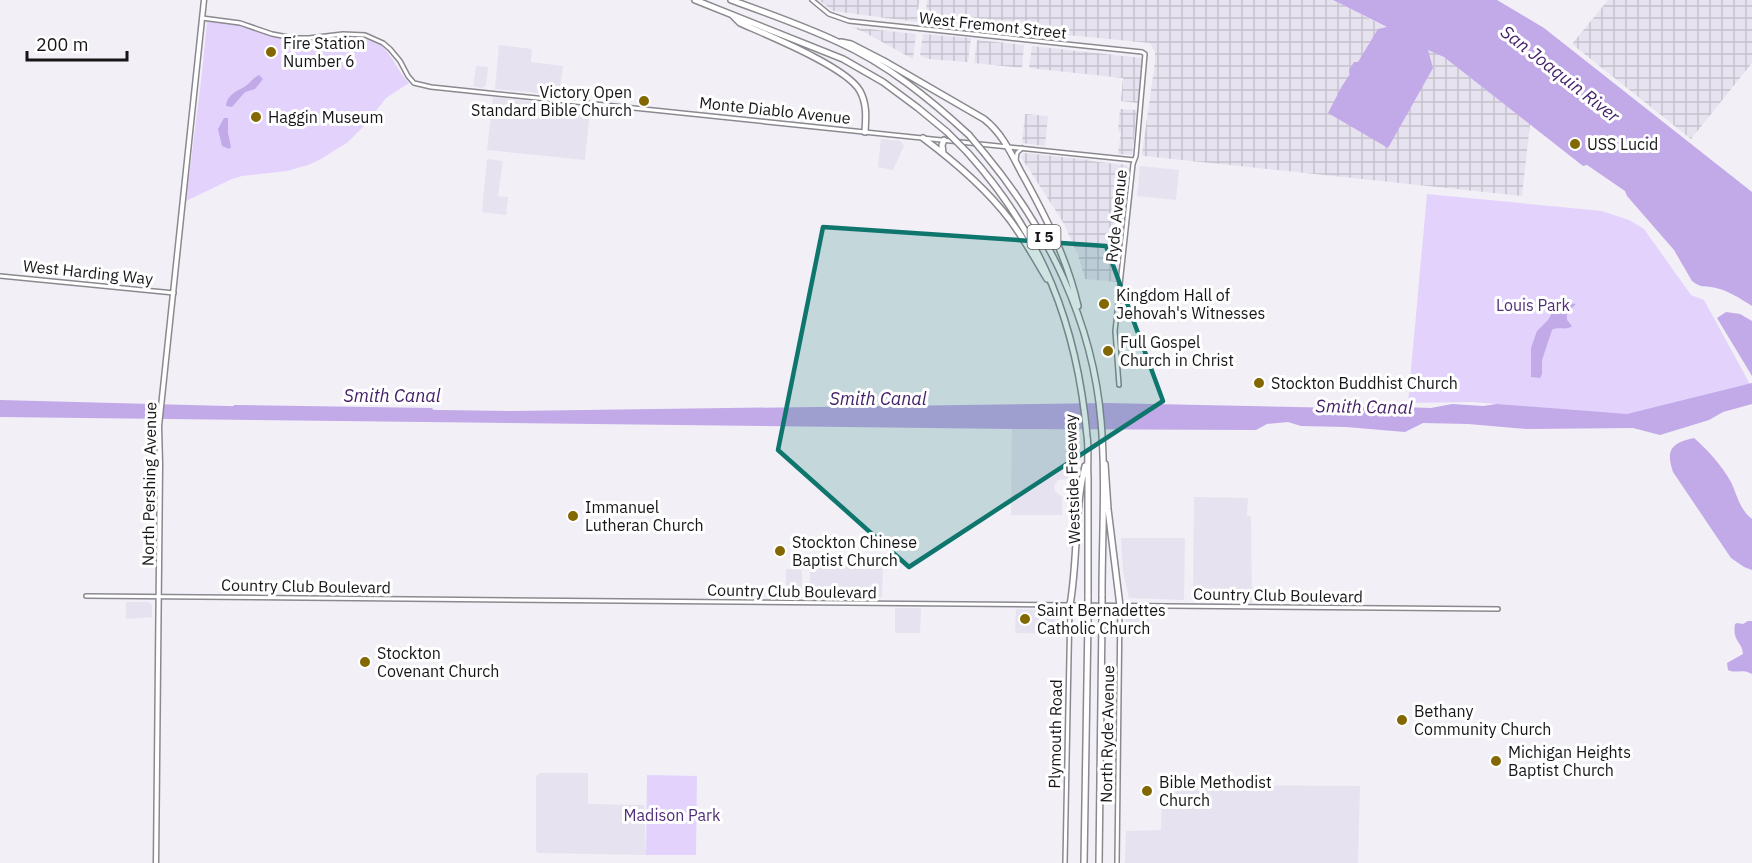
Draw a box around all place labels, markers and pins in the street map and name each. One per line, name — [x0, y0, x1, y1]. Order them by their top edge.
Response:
place label: Fire Station Number 6 — [283, 33, 365, 71]
marker: Fire Station Number 6 — [264, 45, 278, 59]
place label: Victory Open Standard Bible Church — [471, 82, 632, 120]
marker: Victory Open Standard Bible Church — [637, 94, 651, 108]
place label: Haggin Museum — [268, 107, 383, 127]
marker: Haggin Museum — [249, 110, 263, 124]
place label: USS Lucid — [1587, 134, 1658, 154]
marker: USS Lucid — [1568, 137, 1582, 151]
place label: Kingdom Hall of Jehovah's Witnesses — [1116, 285, 1265, 323]
marker: Kingdom Hall of Jehovah's Witnesses — [1097, 297, 1111, 311]
place label: Full Gospel Church in Christ — [1120, 332, 1234, 370]
marker: Full Gospel Church in Christ — [1101, 344, 1115, 358]
place label: Stockton Buddhist Church — [1271, 373, 1458, 393]
marker: Stockton Buddhist Church — [1252, 376, 1266, 390]
place label: Immanuel Lutheran Church — [585, 497, 704, 535]
marker: Immanuel Lutheran Church — [566, 509, 580, 523]
place label: Stockton Chinese Baptist Church — [792, 532, 917, 570]
marker: Stockton Chinese Baptist Church — [773, 544, 787, 558]
place label: Saint Bernadettes Catholic Church — [1037, 600, 1166, 638]
marker: Saint Bernadettes Catholic Church — [1018, 612, 1032, 626]
place label: Stockton Covenant Church — [377, 643, 499, 681]
marker: Stockton Covenant Church — [358, 655, 372, 669]
place label: Bethany Community Church — [1414, 701, 1551, 739]
marker: Bethany Community Church — [1395, 713, 1409, 727]
place label: Michigan Heights Baptist Church — [1508, 742, 1631, 780]
marker: Michigan Heights Baptist Church — [1489, 754, 1503, 768]
place label: Bible Methodist Church — [1159, 772, 1272, 810]
marker: Bible Methodist Church — [1140, 784, 1154, 798]

